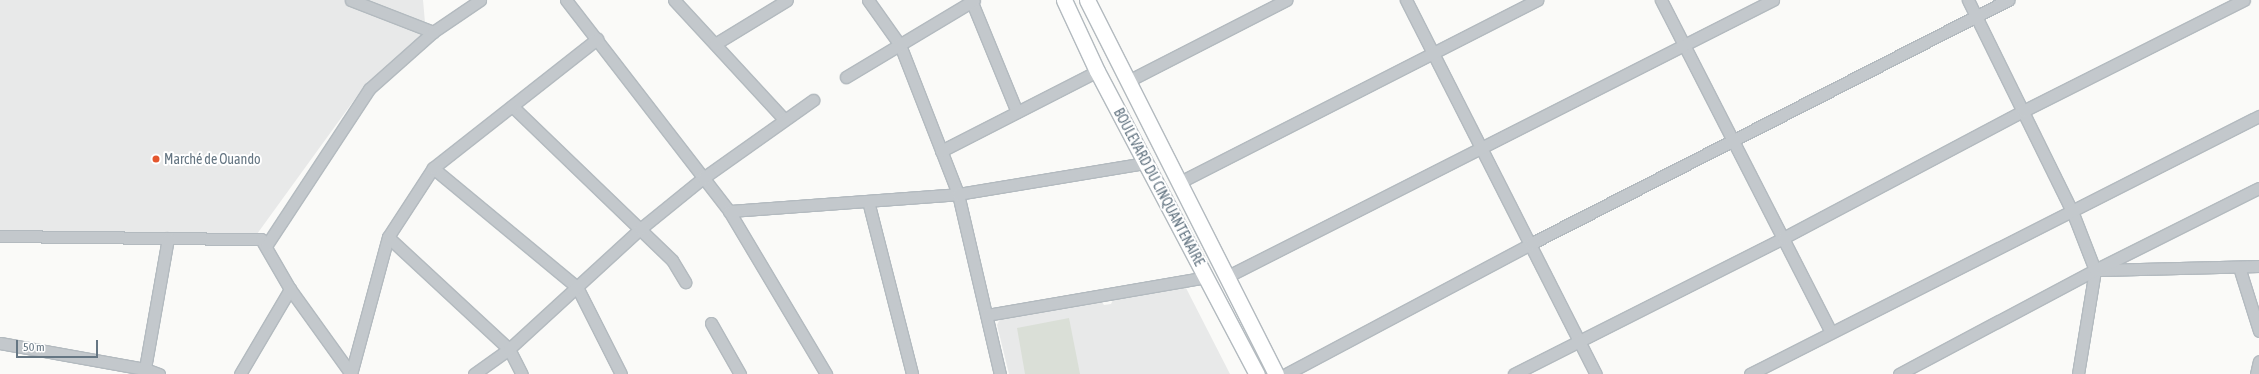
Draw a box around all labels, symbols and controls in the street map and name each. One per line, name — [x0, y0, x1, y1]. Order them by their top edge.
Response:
street label: BOULEVARD DU CINQUANTENAIRE — [1110, 105, 1208, 269]
place label: Marché de Ouando — [164, 151, 261, 167]
marker: Marché de Ouando — [151, 154, 161, 164]
scale bar — [18, 332, 100, 358]
text: 50 m — [23, 340, 45, 354]

